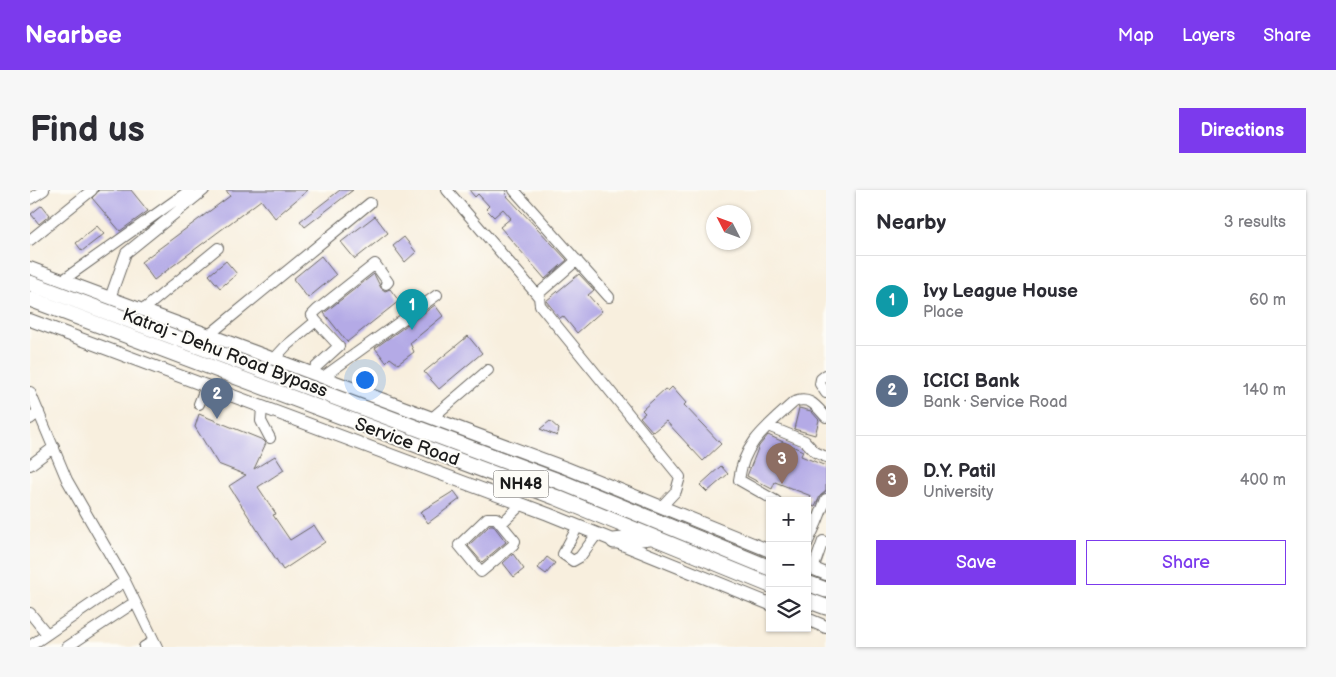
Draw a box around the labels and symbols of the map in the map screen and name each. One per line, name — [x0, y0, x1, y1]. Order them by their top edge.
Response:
north arrow — [706, 205, 751, 250]
pin: 1 — [396, 289, 428, 330]
street label: Katraj - Dehu Road Bypass — [119, 304, 331, 402]
your location — [352, 367, 378, 393]
pin: 2 — [201, 378, 233, 419]
street label: Service Road — [352, 413, 462, 471]
pin: 3 — [766, 443, 798, 484]
road number: NH48 — [494, 470, 548, 498]

